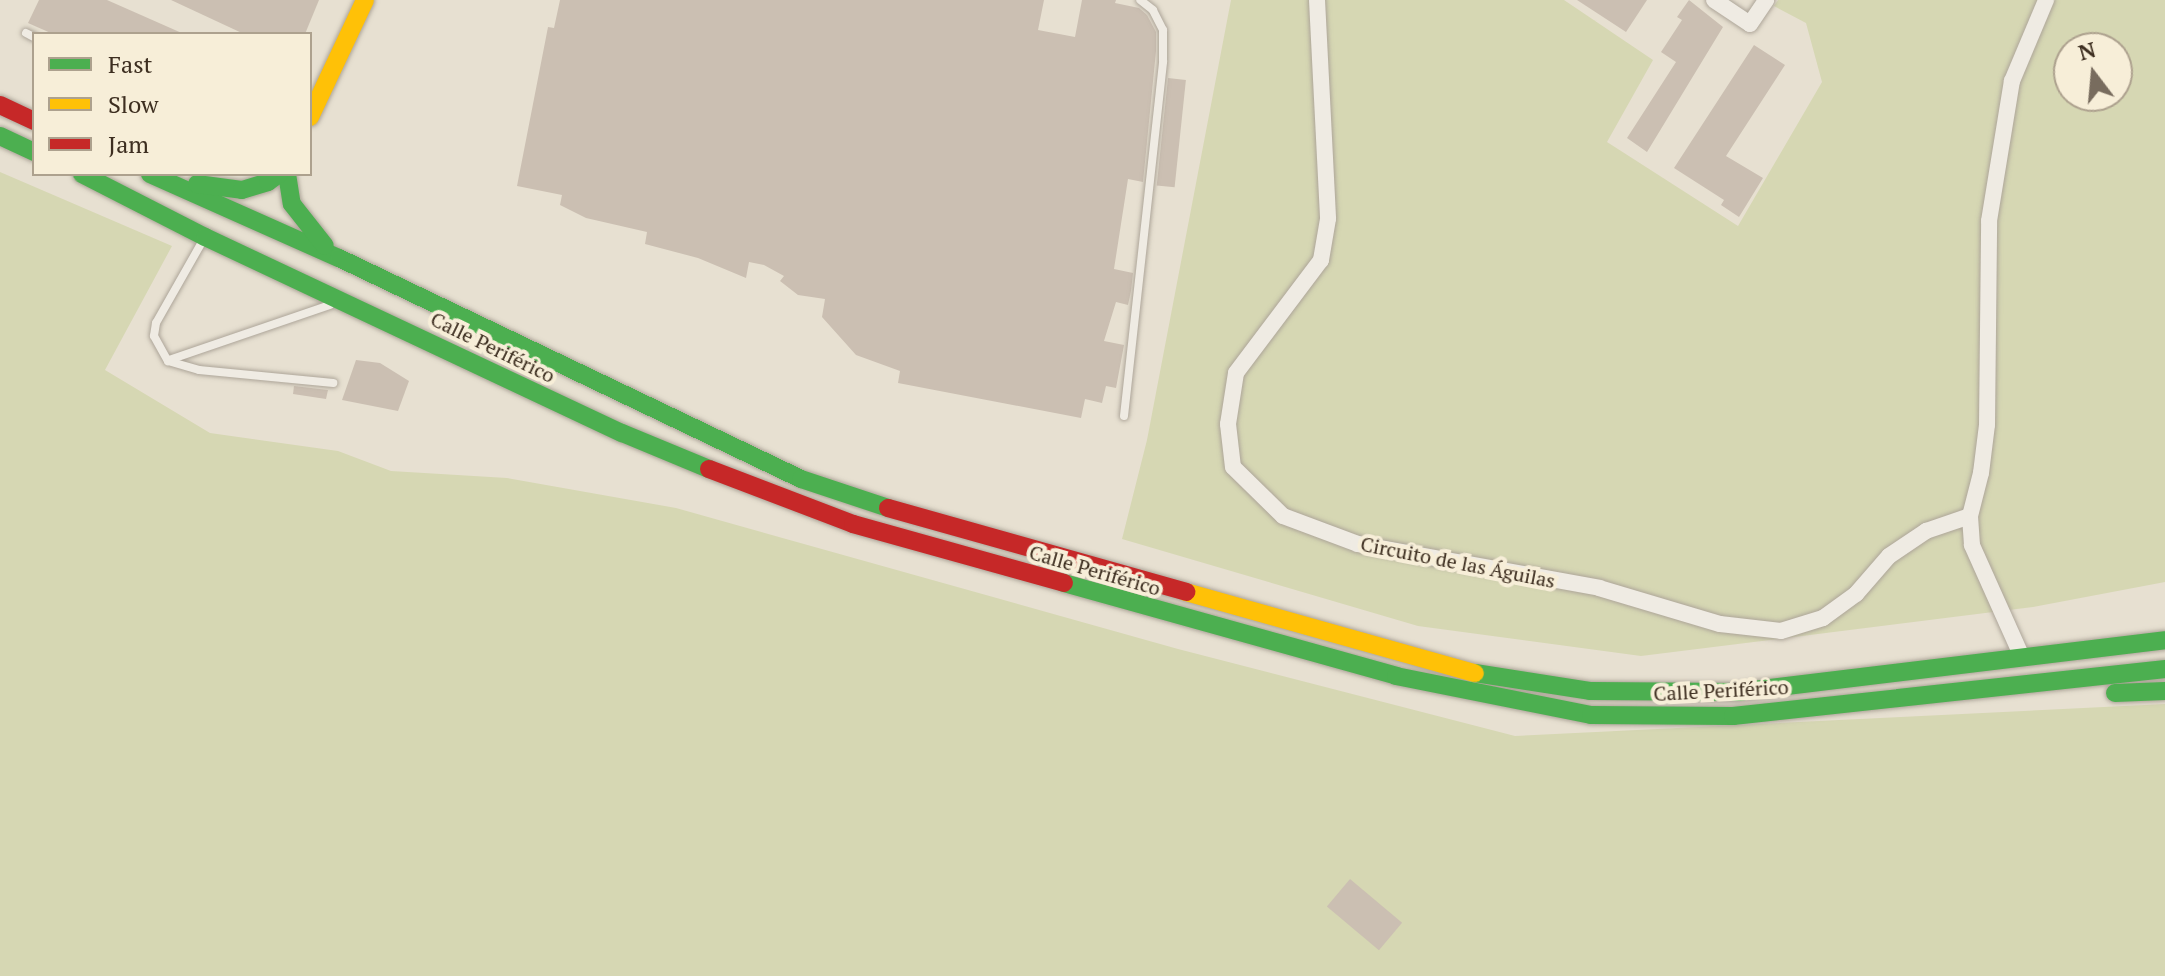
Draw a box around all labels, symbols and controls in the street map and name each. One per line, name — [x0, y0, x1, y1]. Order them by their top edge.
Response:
legend — [32, 32, 312, 176]
north arrow — [2053, 32, 2133, 112]
text: N — [2075, 34, 2099, 67]
text: Fast — [108, 48, 152, 80]
text: Slow — [108, 88, 159, 120]
text: Jam — [108, 128, 149, 160]
street label: Calle Periférico — [427, 307, 559, 387]
street label: Circuito de las Águilas — [1358, 531, 1558, 593]
street label: Calle Periférico — [1027, 540, 1163, 600]
street label: Calle Periférico — [1653, 674, 1789, 706]

